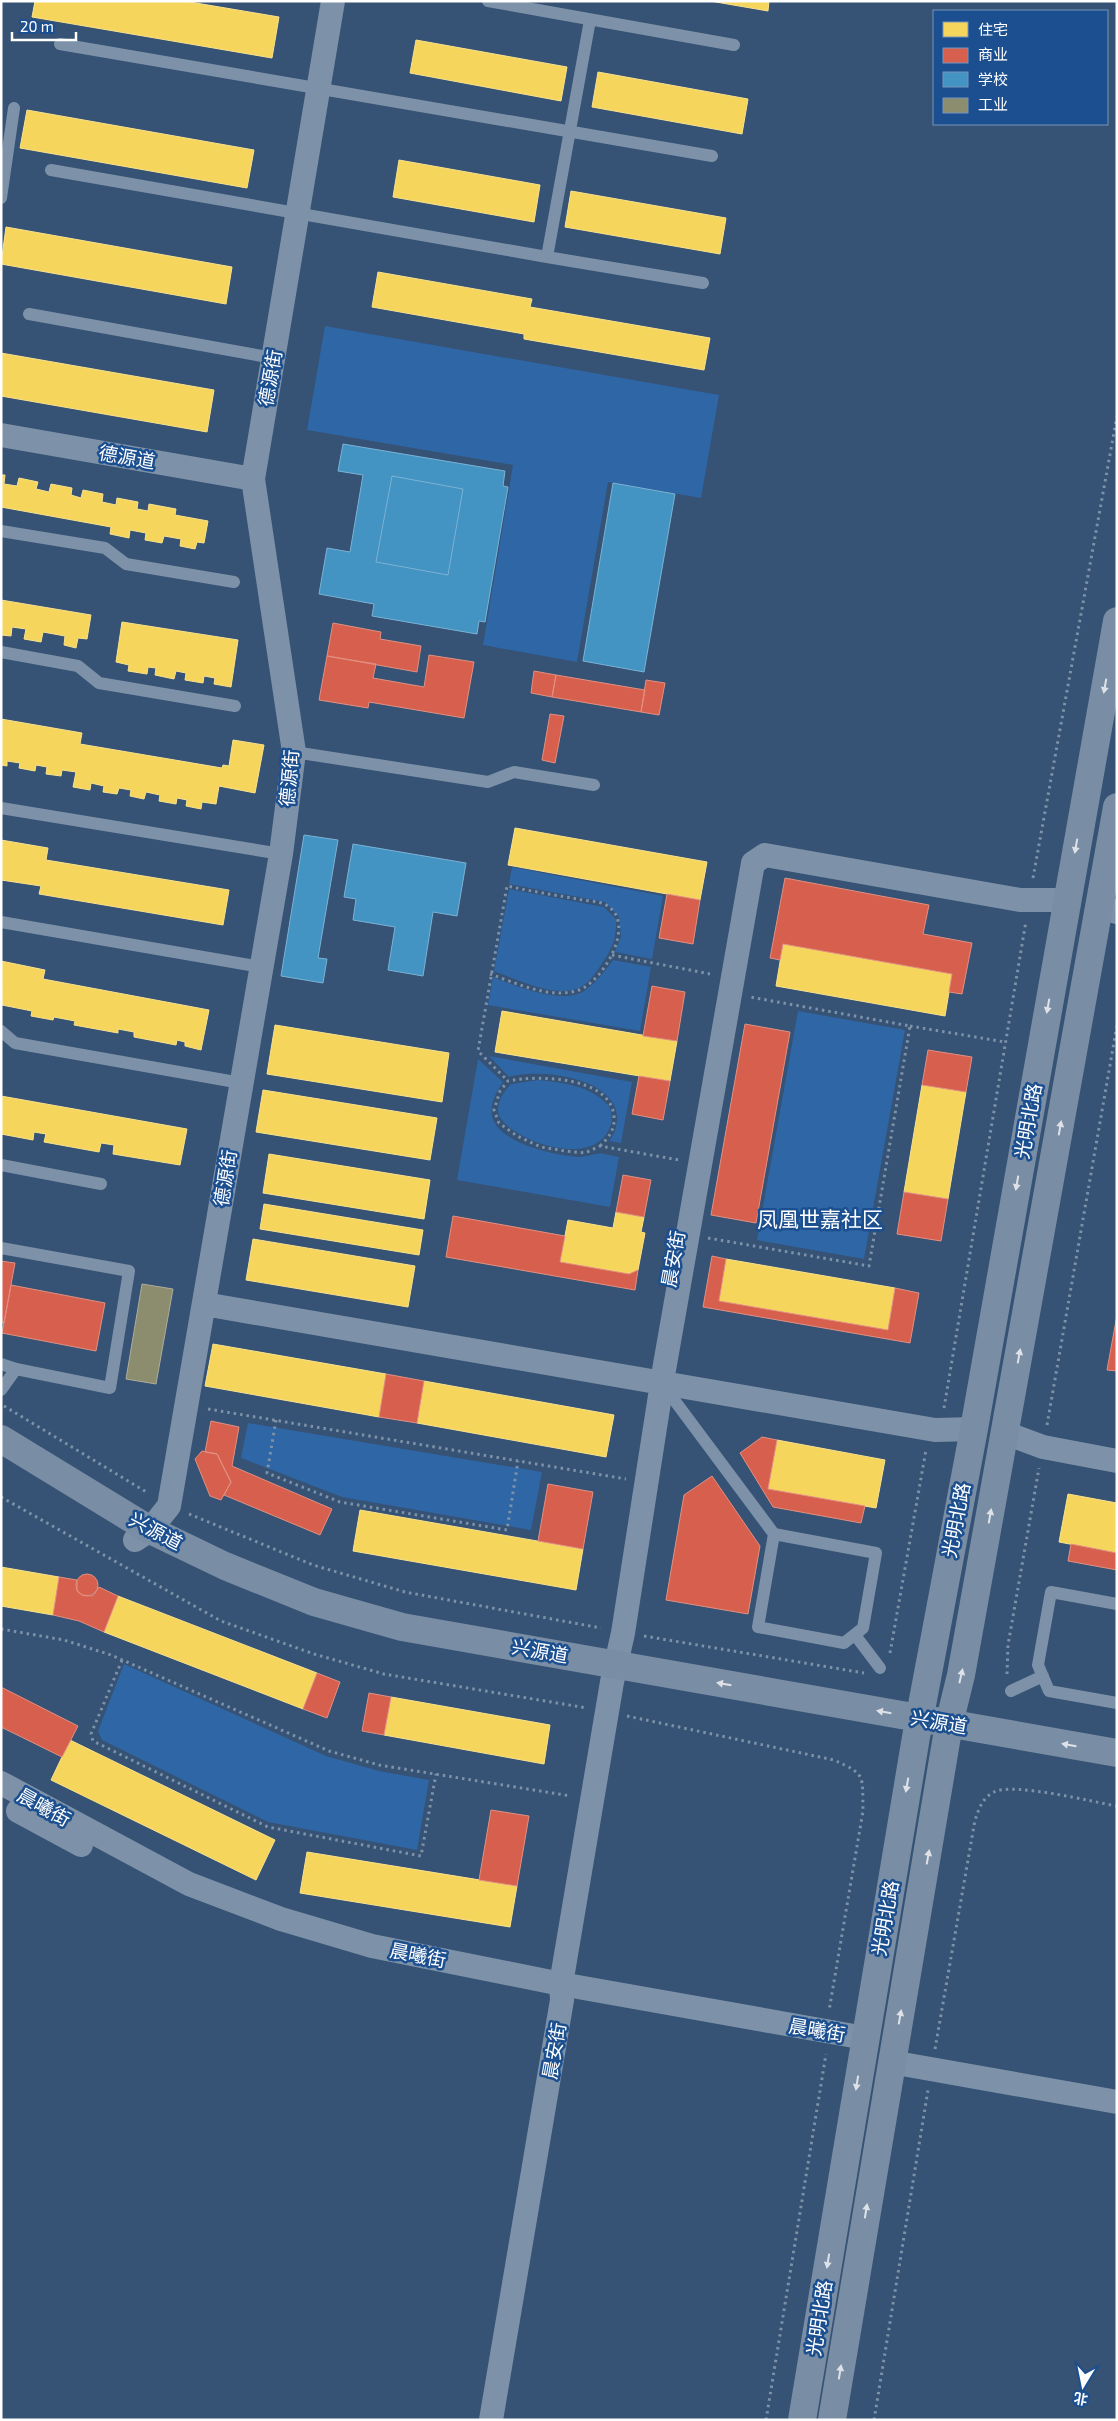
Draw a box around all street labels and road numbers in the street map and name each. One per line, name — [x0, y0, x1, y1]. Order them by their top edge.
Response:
street label: 德源街 — [253, 348, 286, 408]
street label: 德源道 — [97, 440, 157, 473]
street label: 德源街 — [275, 749, 302, 807]
street label: 光明北路 — [1010, 1081, 1045, 1160]
street label: 德源街 — [209, 1148, 240, 1208]
street label: 晨安街 — [656, 1229, 689, 1289]
street label: 光明北路 — [937, 1480, 974, 1559]
street label: 兴源道 — [126, 1507, 187, 1554]
street label: 兴源道 — [510, 1634, 570, 1667]
street label: 兴源道 — [909, 1705, 969, 1738]
street label: 晨曦街 — [14, 1783, 75, 1830]
street label: 光明北路 — [867, 1878, 902, 1957]
street label: 晨曦街 — [388, 1938, 448, 1971]
street label: 晨曦街 — [787, 2013, 847, 2046]
street label: 晨安街 — [537, 2021, 570, 2081]
street label: 光明北路 — [801, 2279, 836, 2357]

